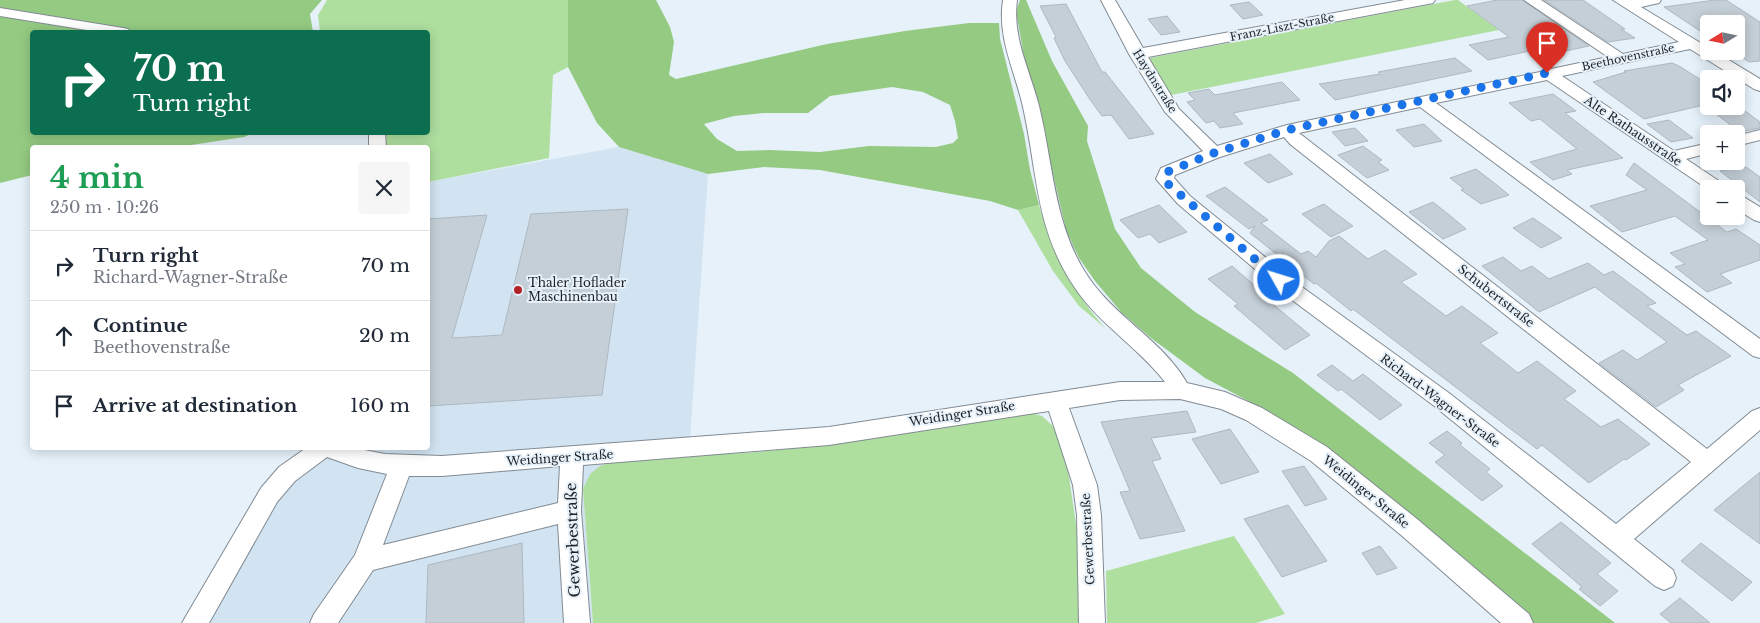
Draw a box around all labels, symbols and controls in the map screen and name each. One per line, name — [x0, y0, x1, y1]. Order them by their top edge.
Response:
street label: Franz-Liszt-Straße — [1229, 10, 1335, 44]
north arrow — [1700, 15, 1745, 60]
map controls — [1700, 15, 1745, 225]
pin — [1526, 22, 1568, 73]
icon: arrive — [1533, 29, 1561, 57]
street label: Beethovenstraße — [1580, 40, 1676, 74]
text: 70 m — [133, 47, 226, 90]
street label: Haydnstraße — [1130, 47, 1180, 115]
icon: right — [50, 50, 115, 115]
button: sound — [1700, 70, 1745, 115]
text: Turn right — [133, 90, 251, 117]
street label: Alte Rathausstraße — [1581, 92, 1685, 169]
button: + — [1700, 125, 1745, 170]
text: 4 min — [50, 159, 144, 196]
button: close — [358, 162, 410, 214]
button: − — [1700, 180, 1745, 225]
text: 250 m · 10:26 — [50, 197, 159, 217]
text: Turn right — [93, 244, 199, 267]
icon: right — [50, 252, 78, 280]
position arrow — [1252, 253, 1304, 305]
text: 70 m — [361, 254, 410, 277]
street label: Schubertstraße — [1455, 261, 1538, 330]
text: Richard-Wagner-Straße — [93, 267, 288, 287]
place label: Thaler Hoflader Maschinenbau — [528, 275, 627, 304]
marker: Thaler Hoflader Maschinenbau — [512, 284, 524, 296]
text: Continue — [93, 314, 188, 337]
icon: ahead — [50, 322, 78, 350]
text: 20 m — [359, 324, 410, 347]
text: Beethovenstraße — [93, 337, 230, 357]
street label: Richard-Wagner-Straße — [1377, 351, 1503, 451]
icon: arrive — [50, 392, 78, 420]
text: Arrive at destination — [93, 394, 297, 417]
text: 160 m — [350, 394, 410, 417]
street label: Weidinger Straße — [907, 398, 1016, 429]
street label: Weidinger Straße — [505, 446, 614, 469]
street label: Weidinger Straße — [1319, 451, 1413, 531]
street label: Gewerbestraße — [561, 482, 584, 598]
street label: Gewerbestraße — [1078, 493, 1097, 585]

